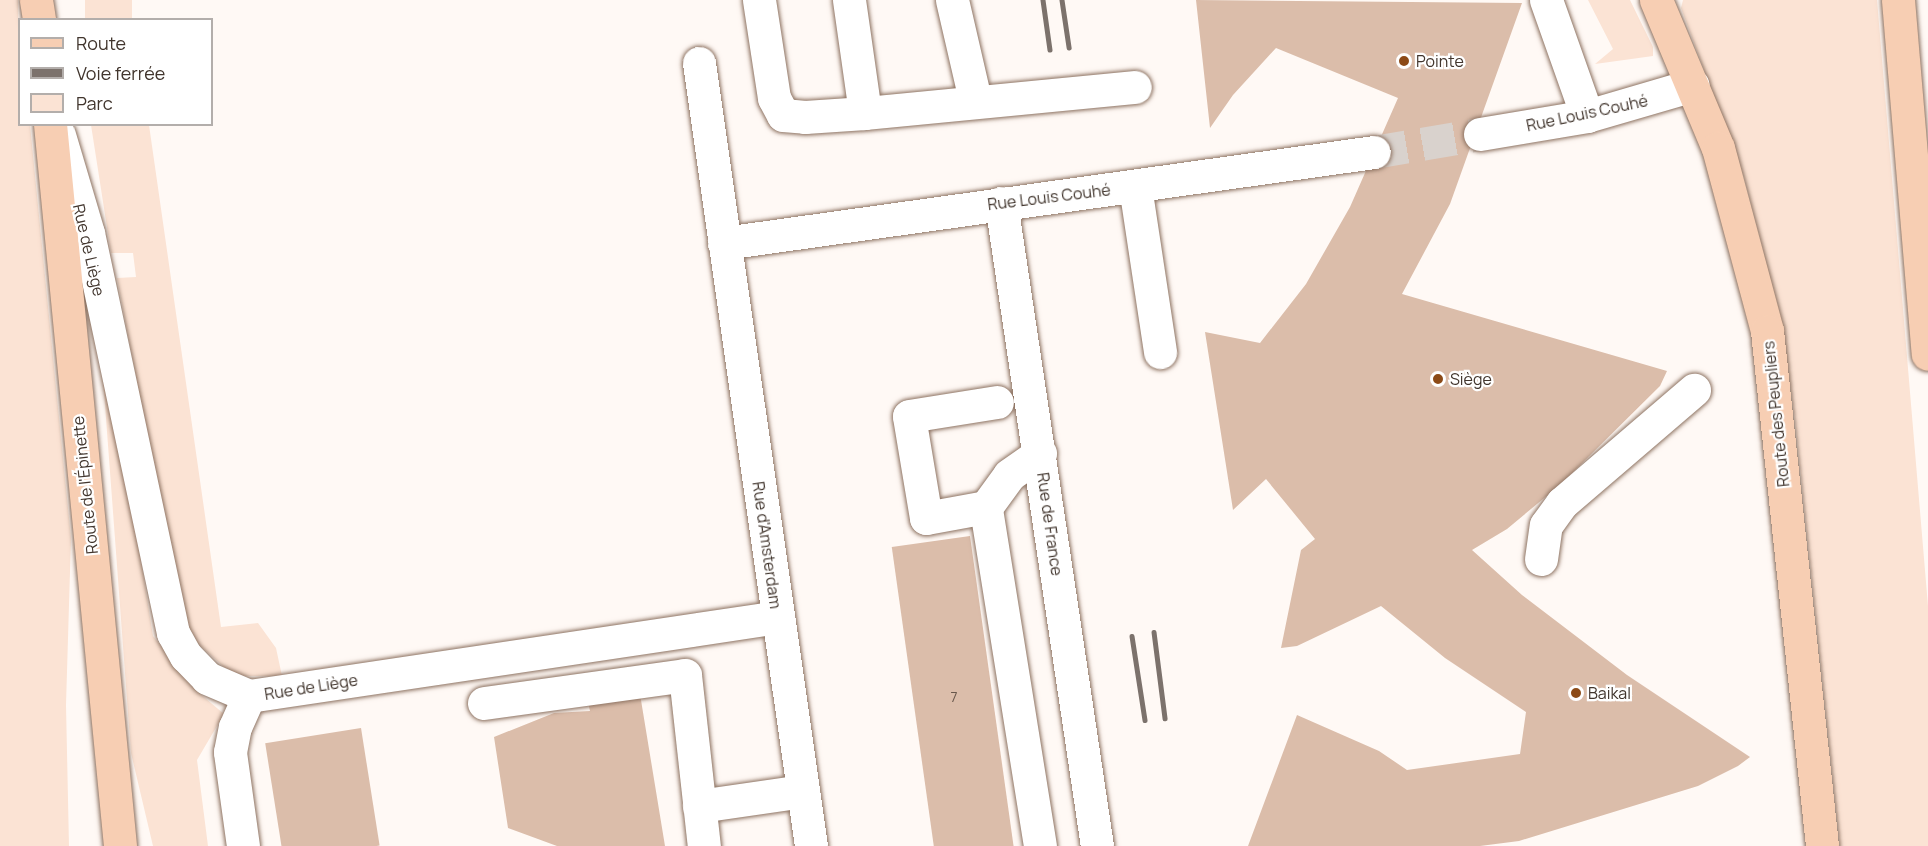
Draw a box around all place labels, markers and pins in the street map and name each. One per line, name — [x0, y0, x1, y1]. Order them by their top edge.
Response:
place label: Pointe — [1416, 51, 1464, 71]
marker: Pointe — [1397, 54, 1411, 68]
place label: Siège — [1450, 369, 1492, 389]
marker: Siège — [1431, 372, 1445, 386]
place label: Baikal — [1588, 683, 1631, 703]
marker: Baikal — [1569, 686, 1583, 700]

